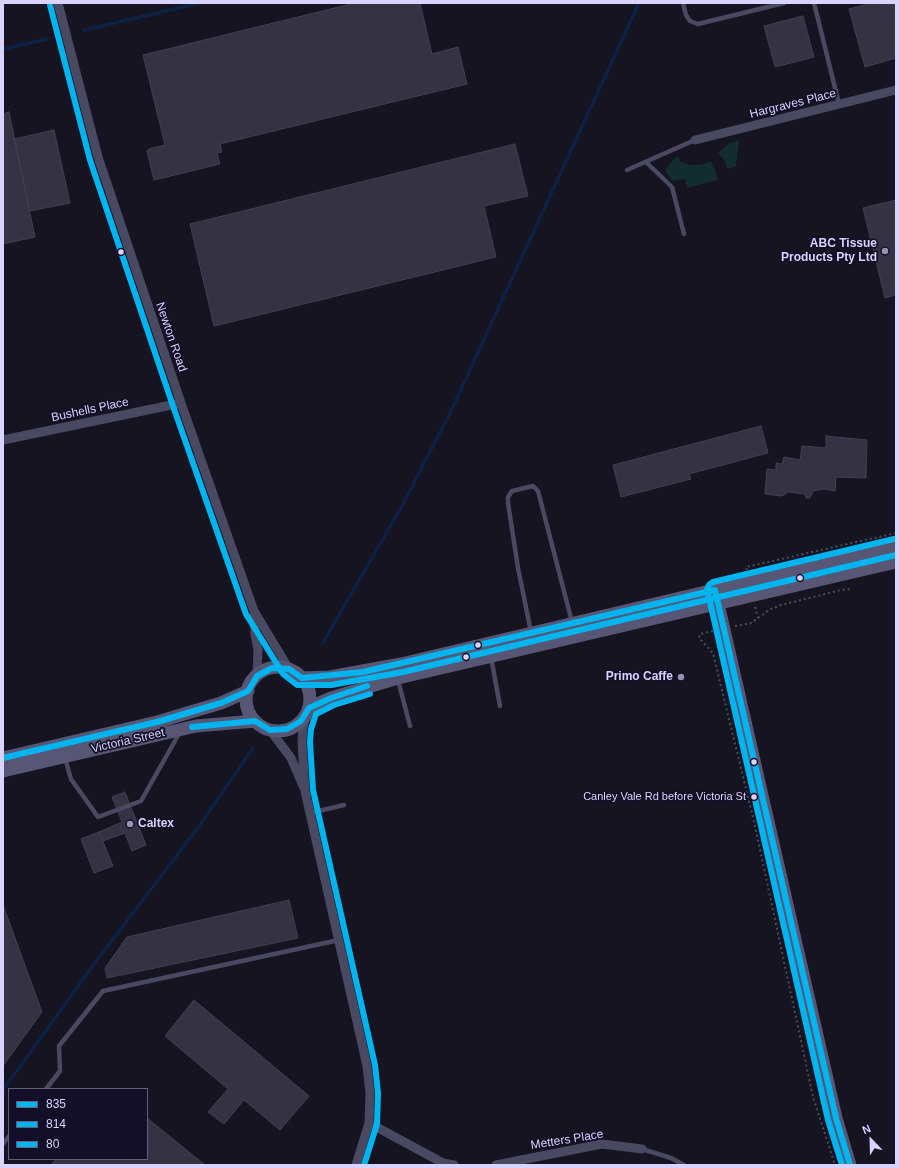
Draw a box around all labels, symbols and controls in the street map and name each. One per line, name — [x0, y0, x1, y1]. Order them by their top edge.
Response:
street label: Hargraves Place — [748, 86, 838, 122]
place label: ABC Tissue Products Pty Ltd — [781, 237, 877, 265]
marker: ABC Tissue Products Pty Ltd — [880, 246, 890, 256]
unlabelled marker — [116, 247, 126, 257]
street label: Newton Road — [152, 300, 190, 374]
street label: Bushells Place — [50, 395, 130, 425]
unlabelled marker — [795, 573, 805, 583]
unlabelled marker — [473, 640, 483, 650]
unlabelled marker — [461, 652, 471, 662]
place label: Primo Caffe — [606, 670, 673, 684]
marker: Primo Caffe — [676, 672, 686, 682]
street label: Victoria Street — [90, 726, 166, 756]
unlabelled marker — [749, 757, 759, 767]
place label: Canley Vale Rd before Victoria St — [583, 790, 746, 804]
marker: Canley Vale Rd before Victoria St — [749, 792, 759, 802]
place label: Caltex — [138, 817, 174, 831]
marker: Caltex — [125, 819, 135, 829]
legend — [8, 1088, 148, 1160]
text: 835 — [46, 1097, 66, 1111]
text: 814 — [46, 1117, 66, 1131]
north arrow — [851, 1120, 891, 1160]
text: N — [860, 1122, 872, 1136]
street label: Metters Place — [530, 1127, 604, 1153]
text: 80 — [46, 1137, 59, 1151]

